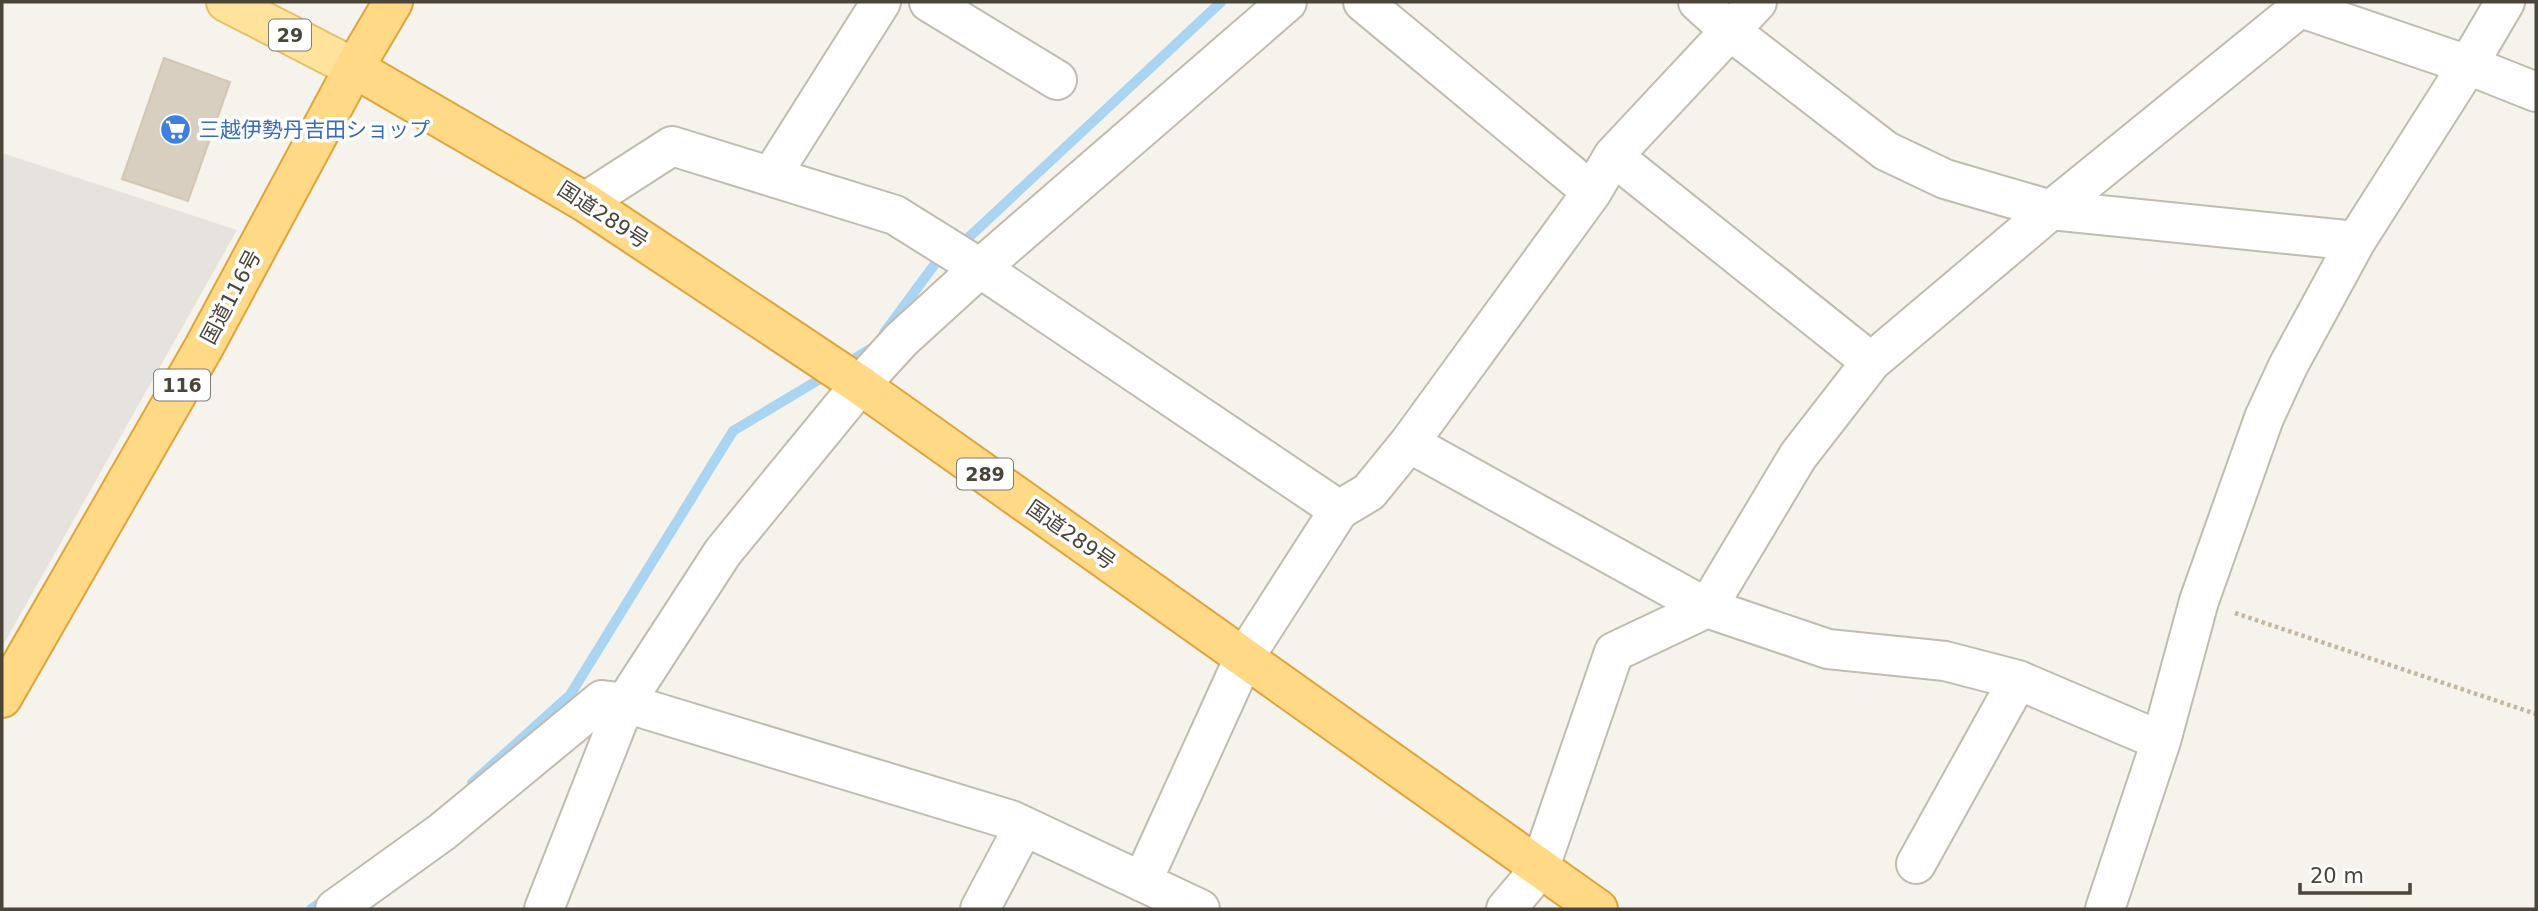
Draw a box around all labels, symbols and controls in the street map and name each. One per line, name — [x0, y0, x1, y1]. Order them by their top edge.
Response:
road number: 29 — [269, 20, 311, 50]
supermarket icon: 三越伊勢丹吉田ショップ — [159, 113, 193, 147]
place label: 三越伊勢丹吉田ショップ — [199, 118, 430, 142]
street label: 国道289号 — [553, 177, 653, 253]
street label: 国道116号 — [196, 246, 266, 348]
road number: 116 — [154, 370, 210, 400]
road number: 289 — [957, 458, 1013, 489]
street label: 国道289号 — [1022, 496, 1120, 574]
scale bar — [2300, 852, 2410, 896]
text: 20 m — [2310, 864, 2364, 888]

